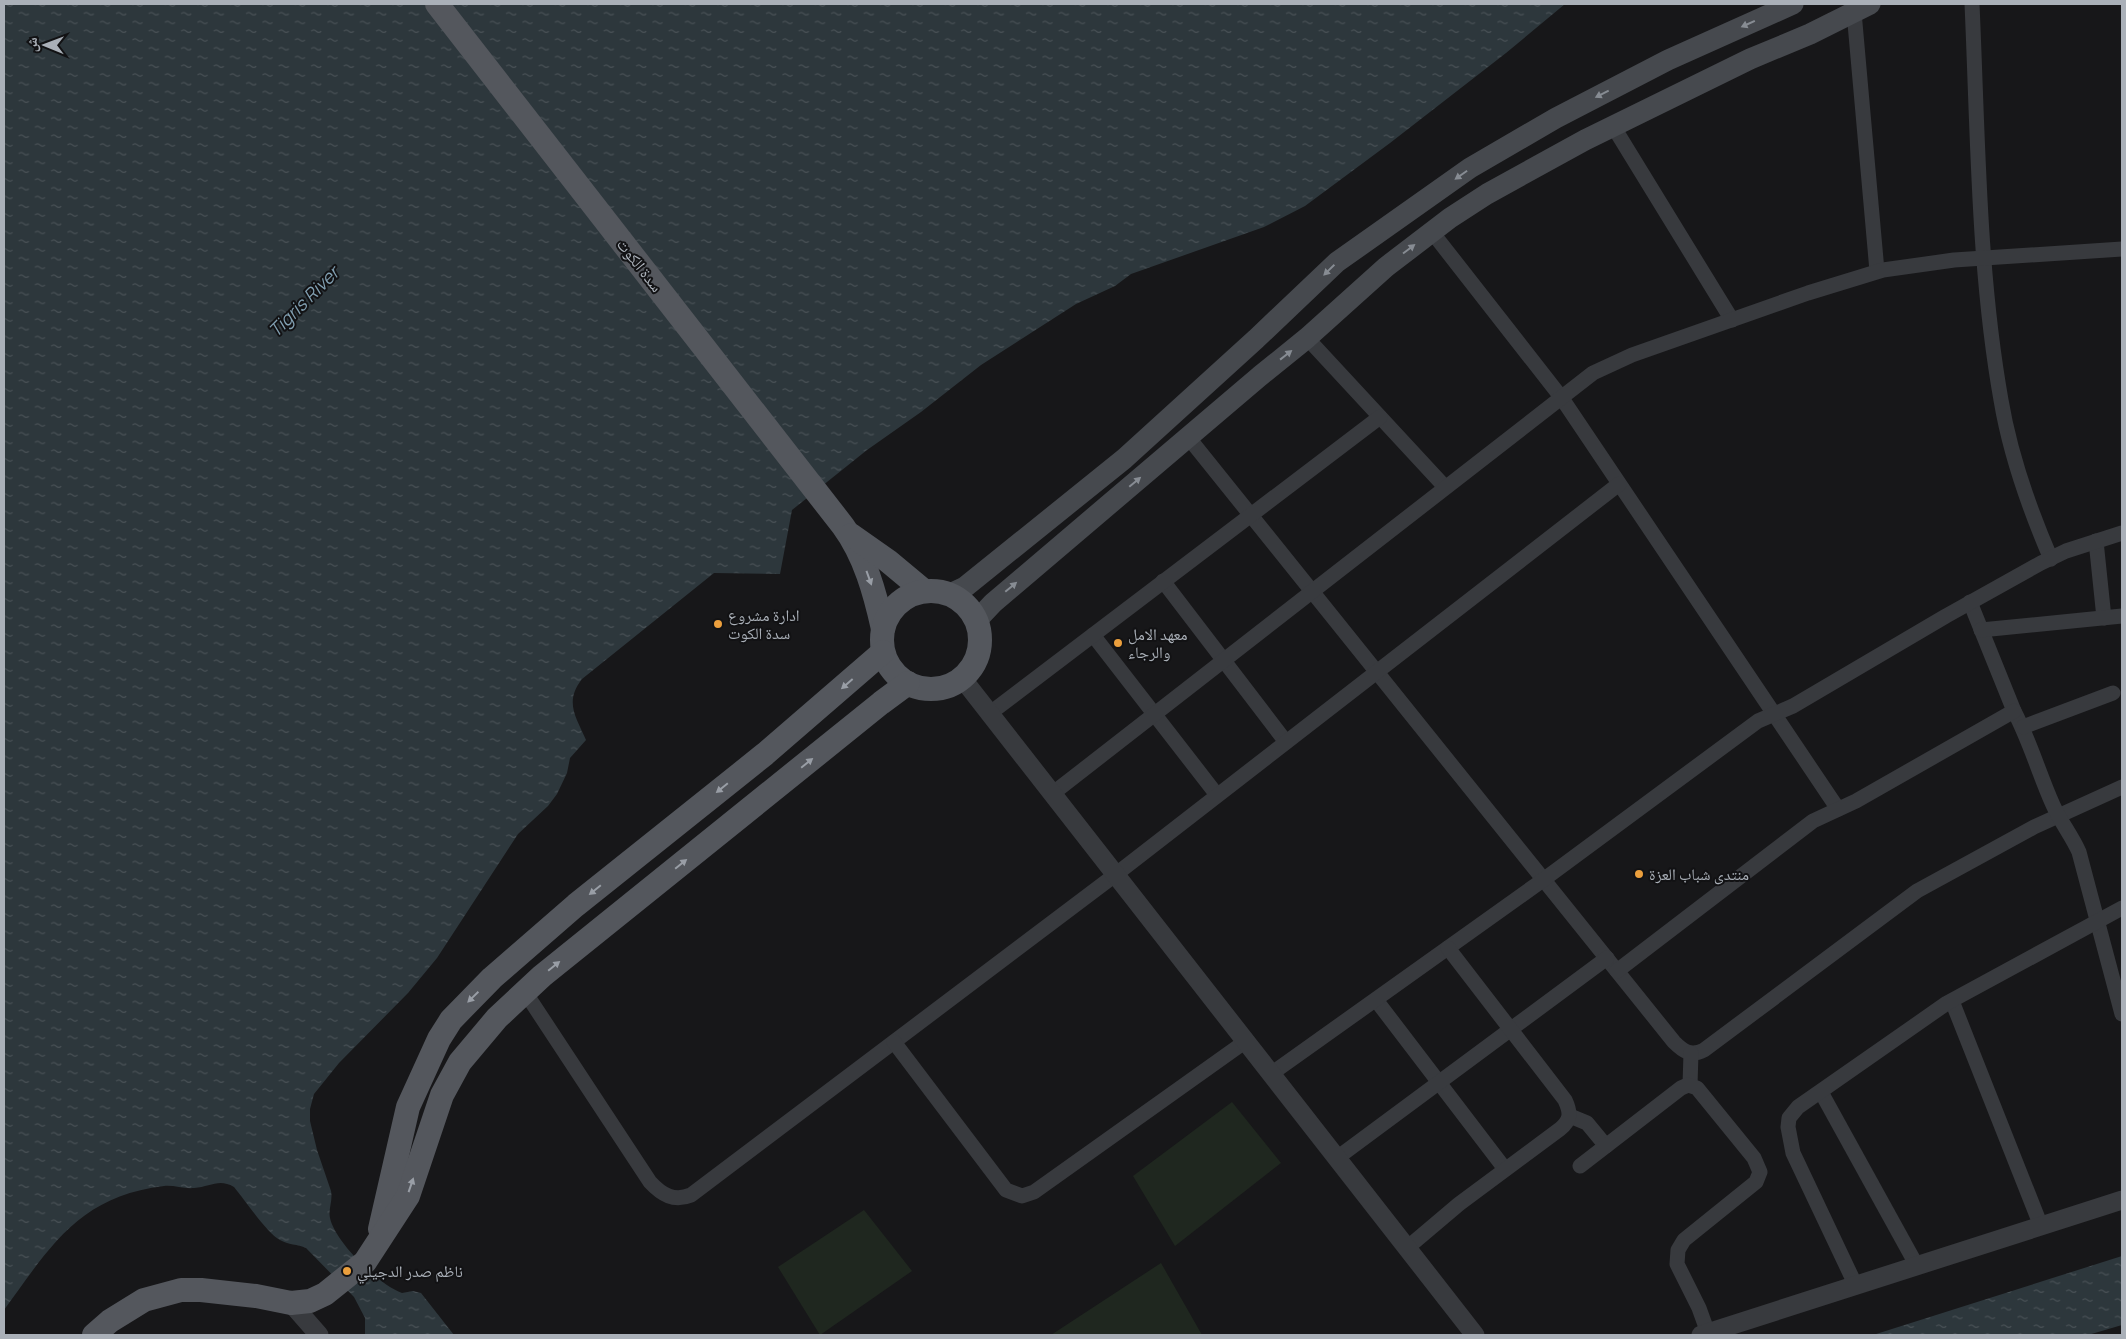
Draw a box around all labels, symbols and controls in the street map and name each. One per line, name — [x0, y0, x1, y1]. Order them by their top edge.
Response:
north arrow — [20, 20, 70, 70]
one-way arrow — [1741, 20, 1755, 28]
text: ش — [22, 37, 41, 52]
one-way arrow — [1595, 90, 1609, 98]
one-way arrow — [1454, 170, 1468, 180]
street label: سدة الكوت — [612, 234, 668, 296]
one-way arrow — [1402, 244, 1416, 254]
water label: Tigris River — [263, 259, 346, 342]
one-way arrow — [1323, 264, 1335, 276]
one-way arrow — [1279, 349, 1292, 360]
one-way arrow — [1129, 477, 1141, 488]
one-way arrow — [865, 571, 873, 586]
one-way arrow — [1005, 582, 1018, 593]
place label: ادارة مشروع سدة الكوت — [728, 604, 800, 644]
marker: ادارة مشروع سدة الكوت — [712, 618, 724, 630]
place label: معهد الامل والرجاء — [1128, 623, 1188, 663]
marker: معهد الامل والرجاء — [1112, 637, 1124, 649]
one-way arrow — [840, 678, 853, 689]
one-way arrow — [801, 757, 814, 768]
one-way arrow — [716, 783, 729, 794]
one-way arrow — [674, 859, 687, 870]
place label: منتدى شباب العزة — [1649, 863, 1749, 885]
marker: منتدى شباب العزة — [1633, 868, 1645, 880]
one-way arrow — [589, 884, 602, 895]
one-way arrow — [547, 961, 560, 972]
one-way arrow — [467, 990, 479, 1002]
one-way arrow — [408, 1177, 416, 1192]
place label: ناظم صدر الدجيلي — [357, 1260, 463, 1284]
marker: ناظم صدر الدجيلي — [341, 1265, 353, 1277]

